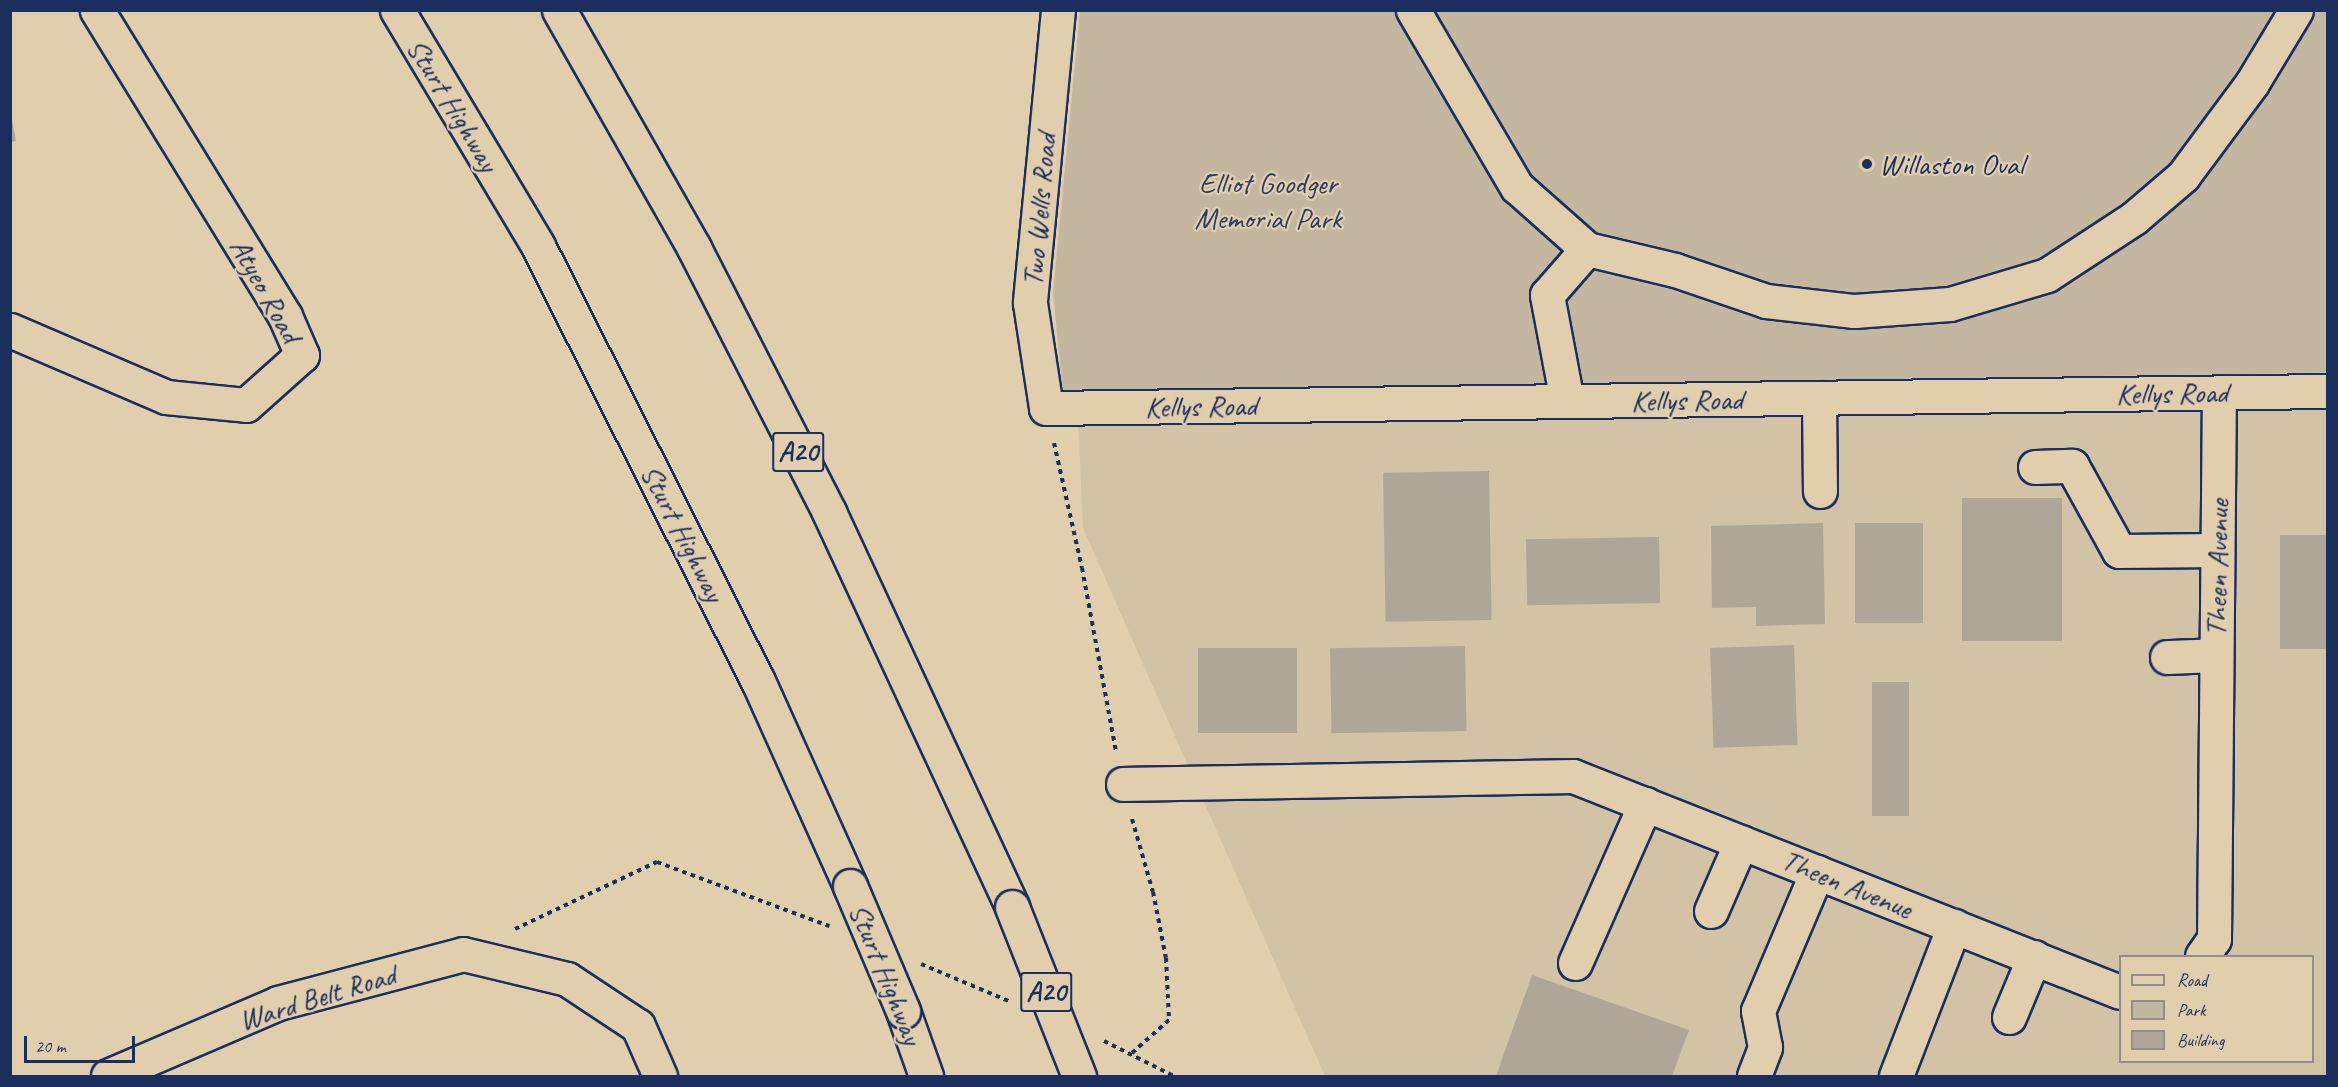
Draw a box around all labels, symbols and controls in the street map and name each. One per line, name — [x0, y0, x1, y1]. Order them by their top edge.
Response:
street label: Sturt Highway — [399, 32, 507, 178]
street label: Two Wells Road — [1014, 132, 1064, 288]
place label: Willaston Oval — [1879, 146, 2024, 182]
marker: Willaston Oval — [1860, 157, 1874, 171]
park label: Elliot Goodger Memorial Park — [1194, 165, 1342, 236]
street label: Atyeo Road — [223, 232, 309, 348]
street label: Kellys Road — [2116, 374, 2228, 412]
street label: Kellys Road — [1631, 381, 1743, 419]
street label: Kellys Road — [1145, 387, 1257, 425]
road number: A20 — [771, 427, 825, 477]
street label: Sturt Highway — [633, 458, 733, 608]
street label: Theen Avenue — [2198, 499, 2236, 637]
street label: Theen Avenue — [1777, 842, 1917, 926]
street label: Sturt Highway — [841, 898, 931, 1050]
legend — [2119, 955, 2314, 1063]
street label: Ward Belt Road — [234, 956, 400, 1038]
road number: A20 — [1019, 967, 1073, 1017]
text: Road — [2177, 969, 2207, 991]
text: Park — [2177, 999, 2206, 1021]
scale bar — [27, 1024, 138, 1062]
text: Building — [2177, 1029, 2224, 1051]
text: 20 m — [35, 1035, 66, 1057]

